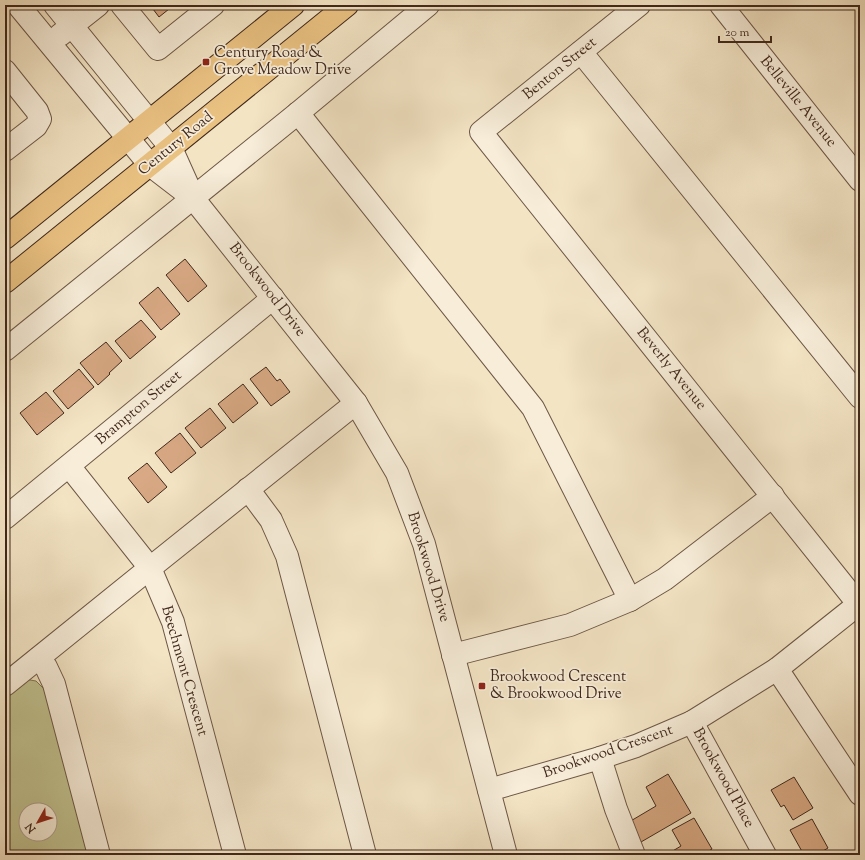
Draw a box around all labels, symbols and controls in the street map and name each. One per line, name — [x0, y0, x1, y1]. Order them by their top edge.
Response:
scale bar — [719, 18, 771, 44]
text: 20 m — [725, 24, 750, 42]
street label: Benton Street — [519, 33, 601, 105]
place label: Century Road & Grove Meadow Drive — [214, 43, 351, 81]
street label: Belleville Avenue — [755, 52, 841, 152]
marker: Century Road & Grove Meadow Drive — [201, 57, 211, 67]
street label: Century Road — [134, 107, 218, 181]
street label: Brookwood Drive — [224, 239, 310, 341]
street label: Beverly Avenue — [631, 323, 711, 415]
street label: Brampton Street — [91, 366, 187, 450]
street label: Brookwood Drive — [401, 509, 455, 625]
street label: Beechmont Crescent — [155, 603, 213, 739]
place label: Brookwood Crescent & Brookwood Drive — [490, 667, 626, 705]
marker: Brookwood Crescent & Brookwood Drive — [477, 681, 487, 691]
street label: Brookwood Crescent — [540, 720, 676, 784]
street label: Brookwood Place — [687, 724, 759, 832]
north arrow — [18, 802, 58, 842]
text: N — [22, 819, 41, 837]

